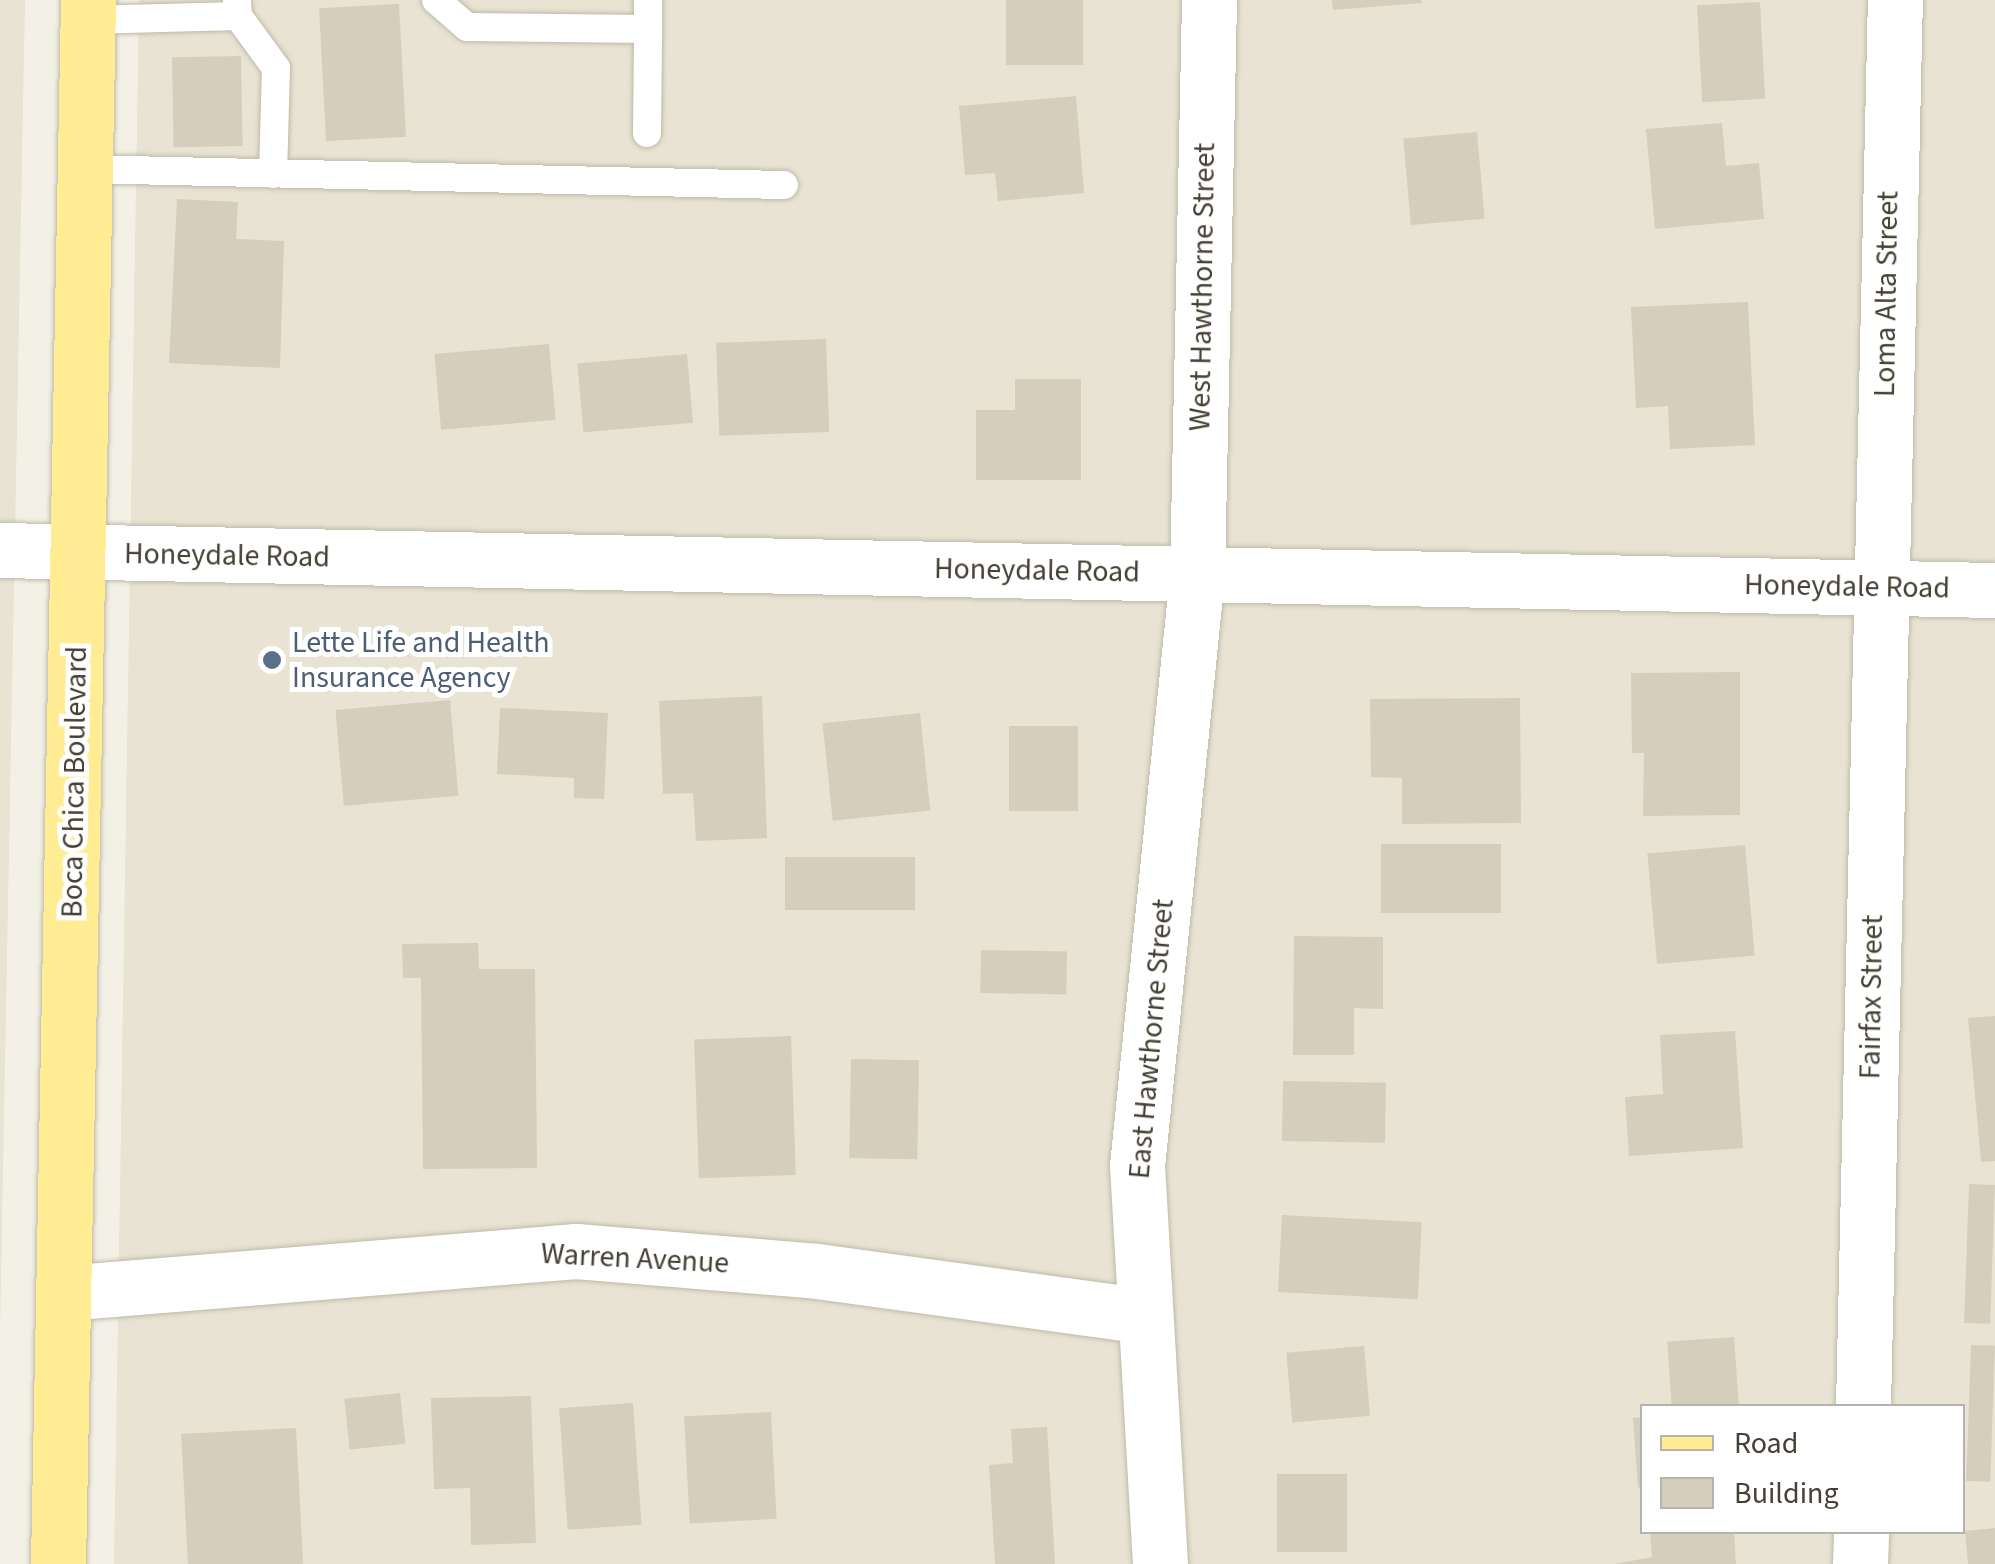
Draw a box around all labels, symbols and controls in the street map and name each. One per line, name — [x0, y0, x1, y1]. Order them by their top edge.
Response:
street label: West Hawthorne Street — [1182, 143, 1224, 431]
street label: Loma Alta Street — [1867, 191, 1907, 397]
street label: Honeydale Road — [124, 536, 330, 576]
street label: Honeydale Road — [934, 551, 1140, 591]
street label: Honeydale Road — [1744, 567, 1950, 607]
place label: Lette Life and Health Insurance Agency — [292, 625, 550, 696]
street label: Boca Chica Boulevard — [55, 646, 95, 918]
marker: Lette Life and Health Insurance Agency — [261, 649, 283, 671]
street label: East Hawthorne Street — [1122, 898, 1182, 1180]
street label: Fairfax Street — [1853, 914, 1891, 1080]
street label: Warren Avenue — [540, 1236, 730, 1282]
legend — [1640, 1404, 1965, 1534]
text: Road — [1734, 1422, 1798, 1465]
text: Building — [1734, 1472, 1839, 1515]

